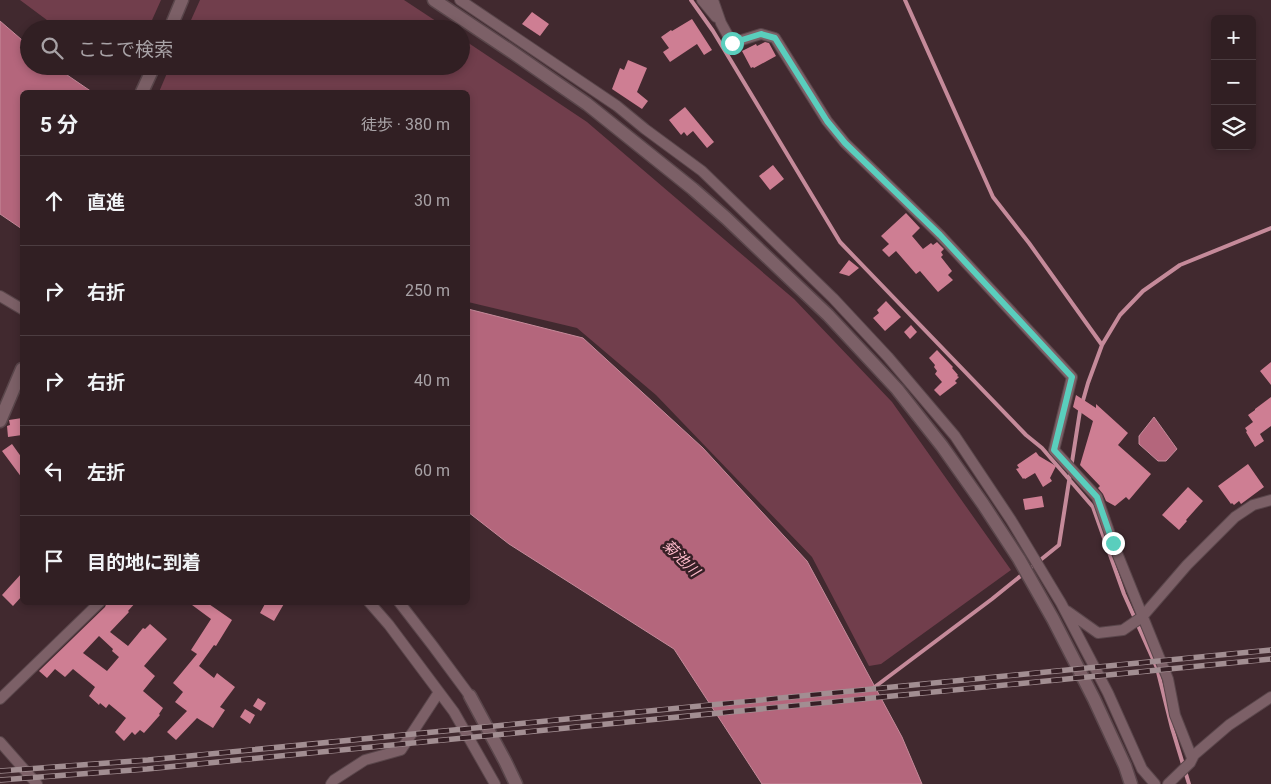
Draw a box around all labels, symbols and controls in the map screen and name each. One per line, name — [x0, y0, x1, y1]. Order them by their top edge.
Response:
map controls — [1211, 15, 1256, 150]
button: + — [1211, 15, 1256, 60]
search box — [20, 20, 470, 75]
route start — [721, 32, 744, 55]
icon: search — [38, 34, 66, 62]
text: ここで検索 — [78, 38, 173, 61]
button: − — [1211, 60, 1256, 105]
button: layers — [1211, 105, 1256, 150]
text: 5 分 — [40, 113, 78, 137]
text: 徒歩 · 380 m — [361, 115, 450, 134]
icon: ahead — [40, 187, 68, 215]
text: 直進 — [87, 191, 125, 214]
text: 30 m — [414, 191, 450, 210]
icon: right — [40, 277, 68, 305]
text: 右折 — [87, 281, 125, 304]
text: 250 m — [405, 281, 450, 300]
icon: right — [40, 367, 68, 395]
text: 右折 — [87, 371, 125, 394]
text: 40 m — [414, 371, 450, 390]
icon: left — [40, 457, 68, 485]
text: 左折 — [87, 461, 125, 484]
text: 60 m — [414, 461, 450, 480]
route end — [1102, 532, 1125, 555]
water label: 菊池川 — [659, 536, 705, 582]
icon: arrive — [40, 547, 68, 575]
text: 目的地に到着 — [87, 551, 201, 574]

